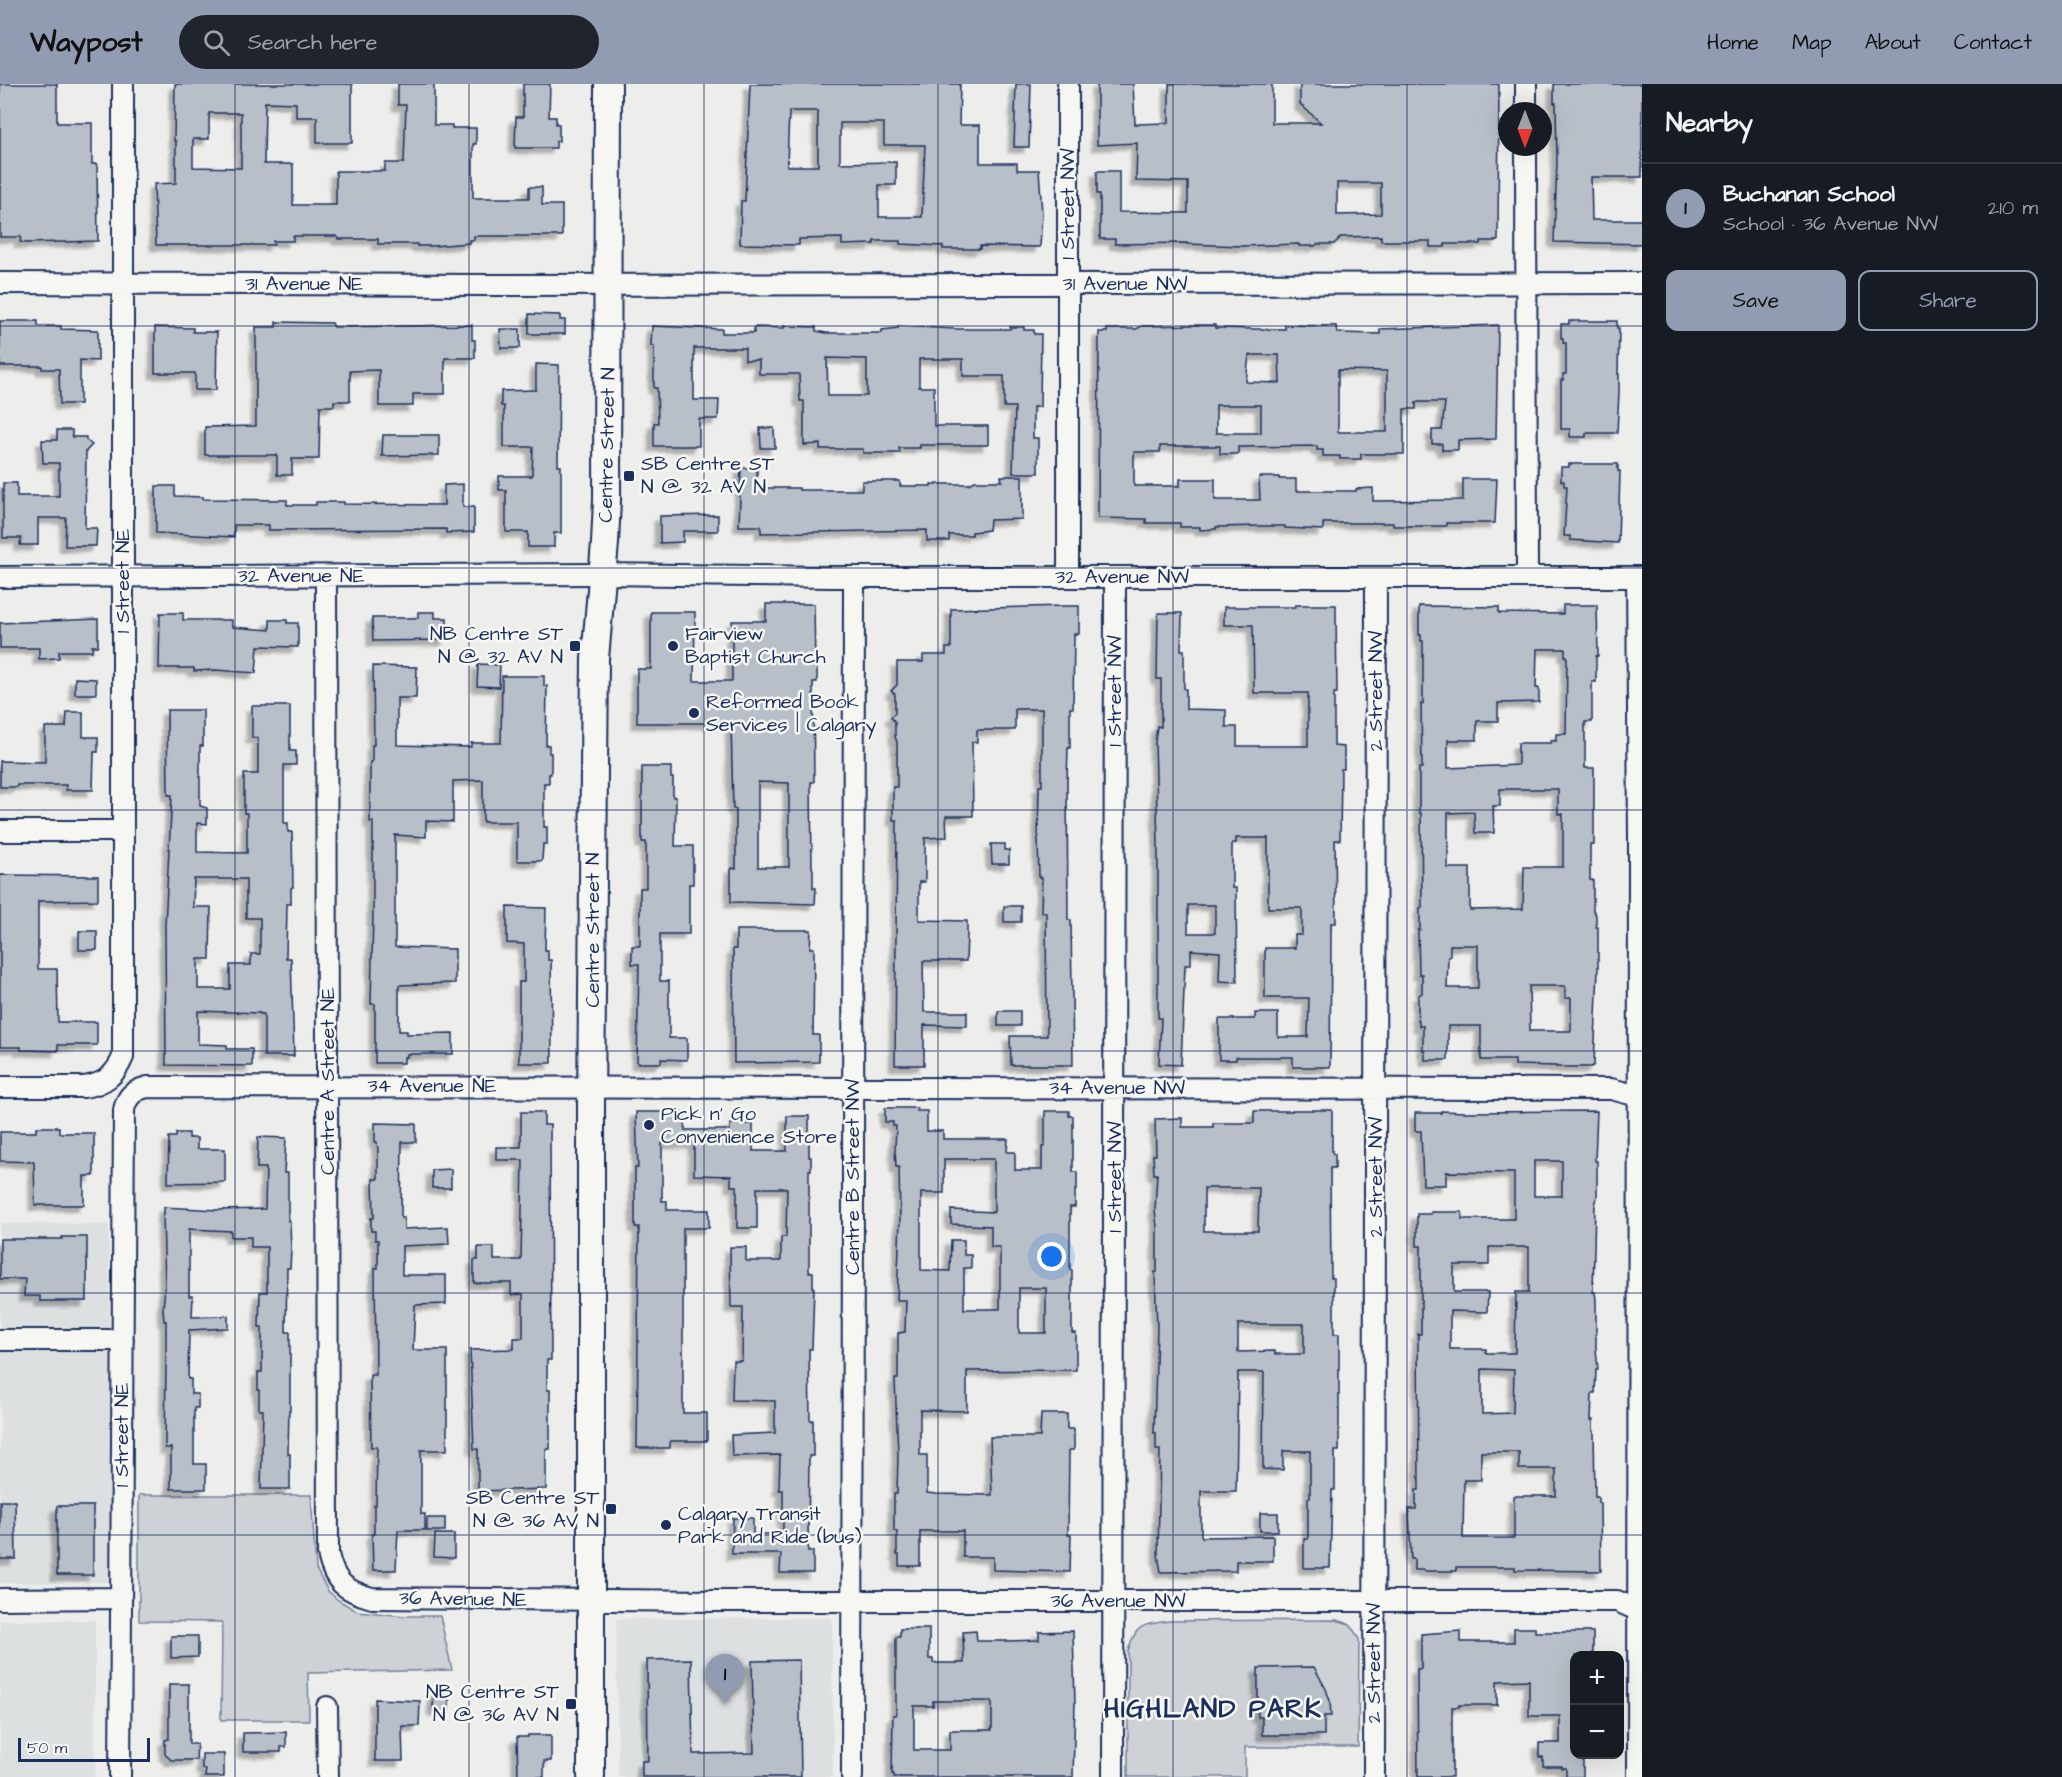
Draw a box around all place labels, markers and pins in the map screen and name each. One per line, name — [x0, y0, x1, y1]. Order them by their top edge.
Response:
place label: SB Centre ST N @ 32 AV N — [641, 450, 775, 501]
marker: SB Centre ST N @ 32 AV N — [622, 469, 636, 483]
place label: NB Centre ST N @ 32 AV N — [430, 620, 564, 671]
place label: Fairview Baptist Church — [685, 620, 826, 671]
marker: NB Centre ST N @ 32 AV N — [568, 639, 582, 653]
marker: Fairview Baptist Church — [666, 639, 680, 653]
place label: Reformed Book Services | Calgary — [706, 688, 877, 740]
marker: Reformed Book Services | Calgary — [687, 706, 701, 720]
place label: Pick n' Go Convenience Store — [661, 1100, 837, 1151]
marker: Pick n' Go Convenience Store — [642, 1118, 656, 1132]
place label: SB Centre ST N @ 36 AV N — [466, 1484, 600, 1535]
place label: Calgary Transit Park and Ride (bus) — [678, 1500, 861, 1551]
marker: SB Centre ST N @ 36 AV N — [604, 1502, 618, 1516]
marker: Calgary Transit Park and Ride (bus) — [659, 1518, 673, 1532]
pin: 1 — [706, 1654, 744, 1704]
place label: NB Centre ST N @ 36 AV N — [426, 1678, 560, 1729]
marker: NB Centre ST N @ 36 AV N — [564, 1697, 578, 1711]

